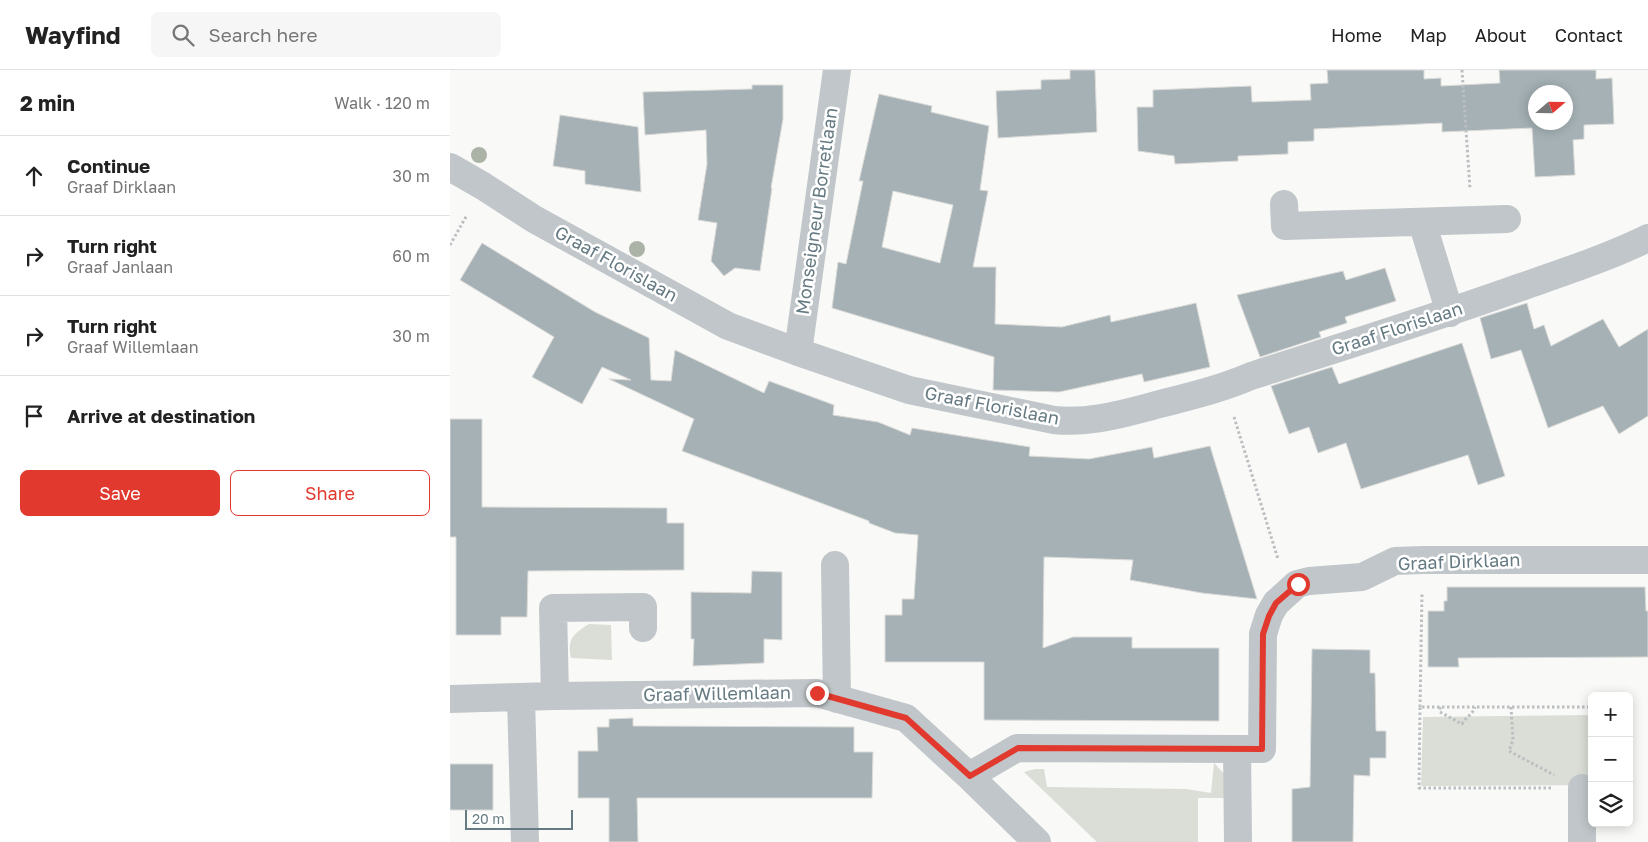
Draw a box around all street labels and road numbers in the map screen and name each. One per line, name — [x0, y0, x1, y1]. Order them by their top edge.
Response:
street label: Monseigneur Borretlaan — [791, 106, 841, 316]
street label: Graaf Florislaan — [551, 220, 682, 306]
street label: Graaf Florislaan — [1328, 296, 1465, 360]
street label: Graaf Florislaan — [923, 381, 1061, 429]
street label: Graaf Dirklaan — [1397, 548, 1521, 574]
street label: Graaf Willemlaan — [643, 681, 791, 705]

